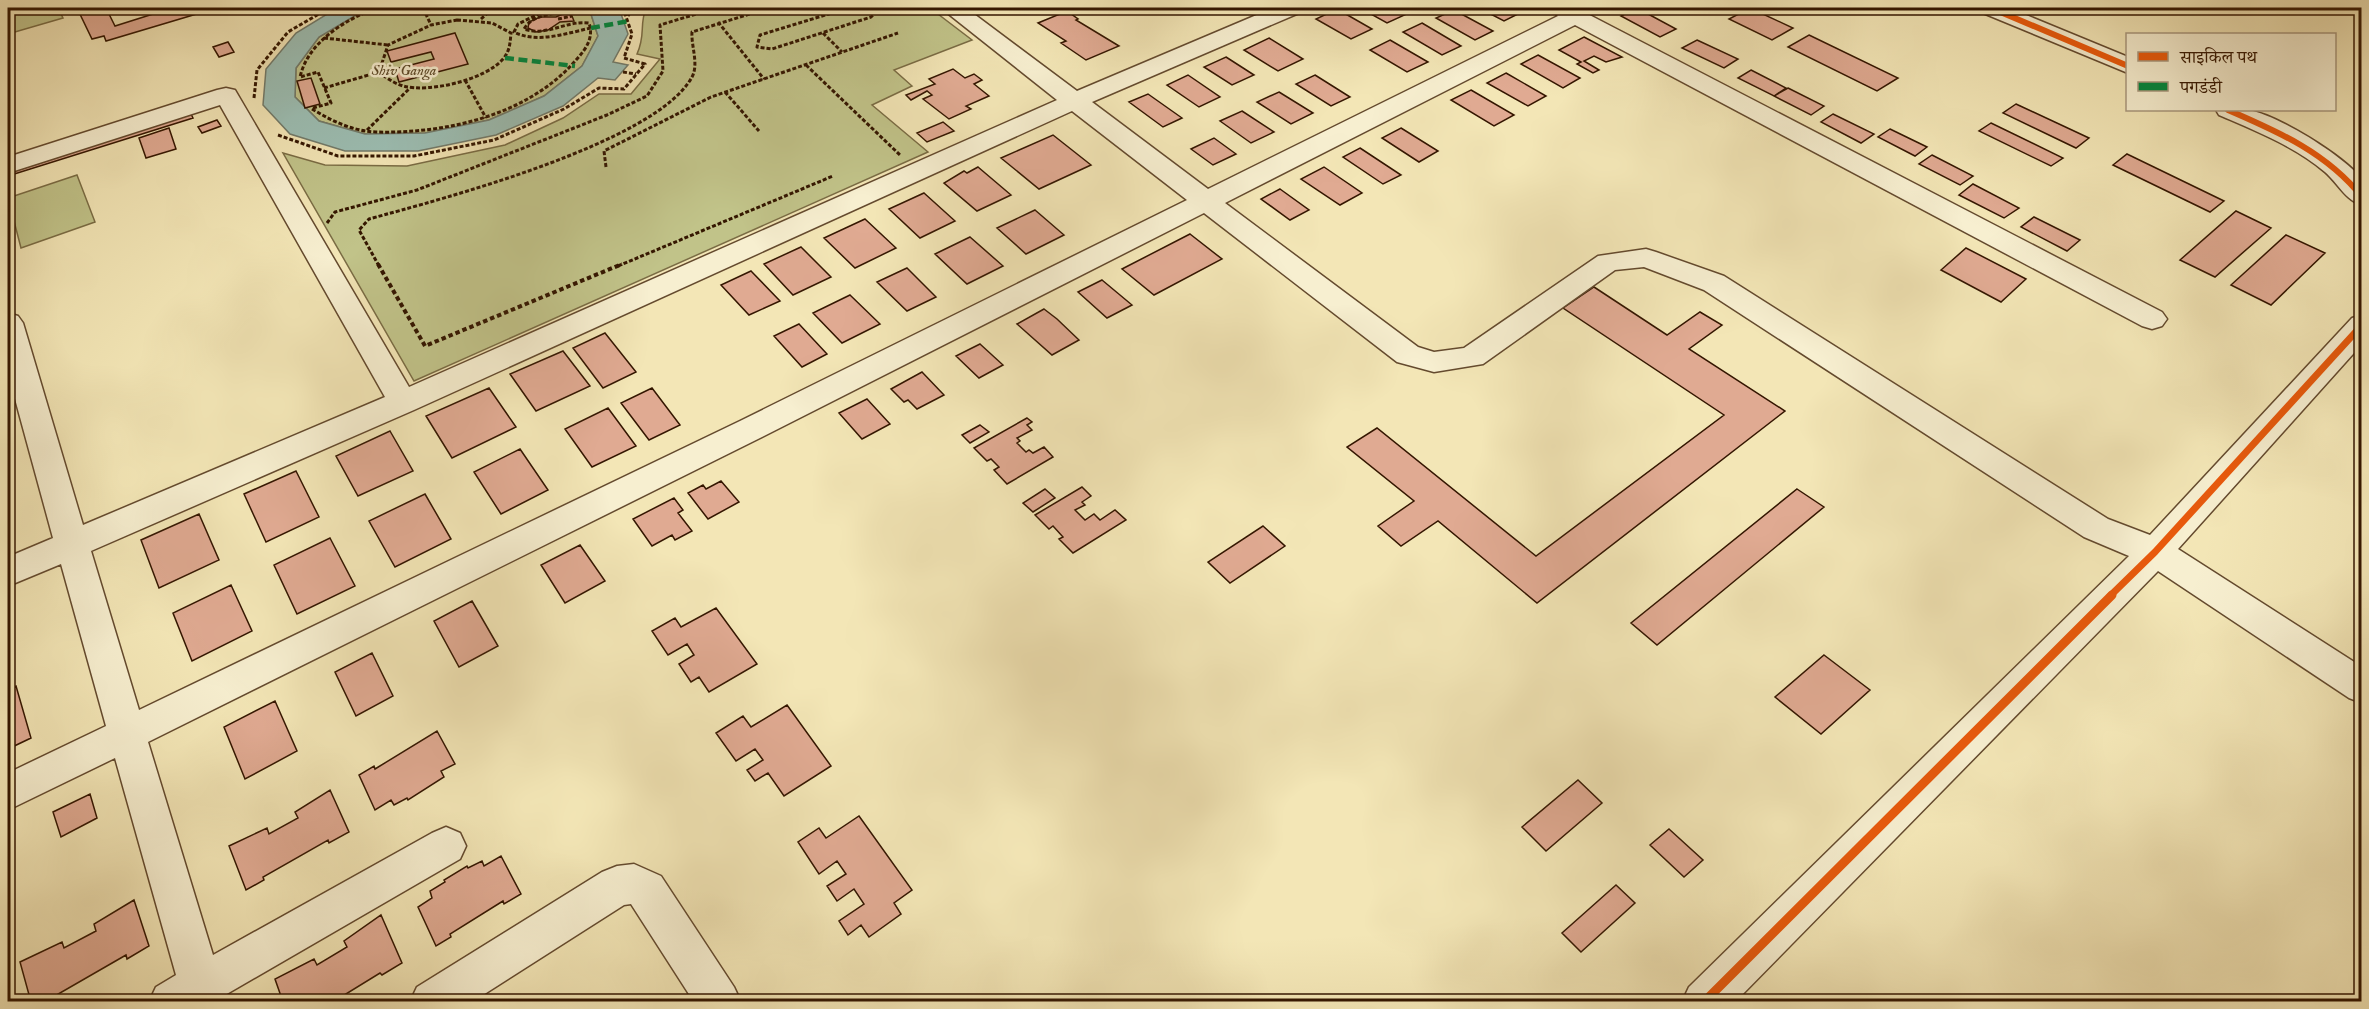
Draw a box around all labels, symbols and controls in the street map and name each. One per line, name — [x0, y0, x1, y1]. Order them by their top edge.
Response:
legend — [2126, 33, 2336, 111]
text: साइकिल पथ — [2179, 47, 2259, 70]
park label: Shiv Ganga — [372, 61, 437, 81]
text: पगडंडी — [2179, 76, 2223, 100]

